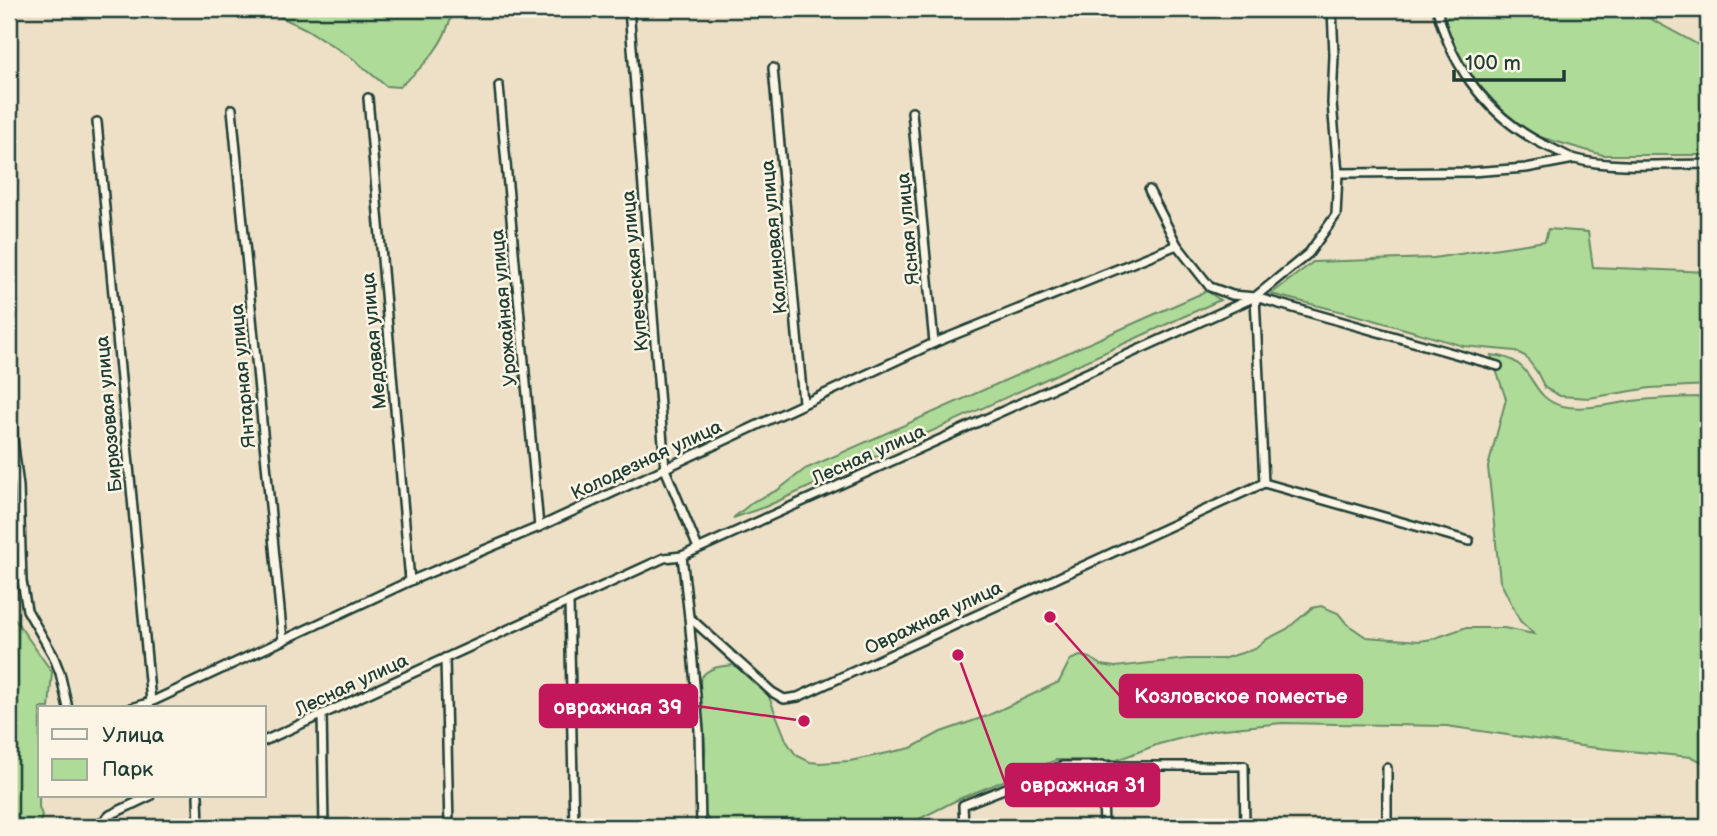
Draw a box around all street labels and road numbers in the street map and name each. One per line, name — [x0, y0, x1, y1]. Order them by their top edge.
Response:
street label: Калиновая улица — [756, 159, 793, 315]
street label: Ясная улица — [892, 172, 925, 286]
street label: Купеческая улица — [617, 189, 654, 352]
street label: Урожайная улица — [486, 228, 523, 388]
street label: Медовая улица — [357, 271, 392, 410]
street label: Янтарная улица — [226, 303, 261, 449]
street label: Бирюзовая улица — [91, 335, 128, 493]
street label: Колодезная улица — [568, 415, 726, 505]
street label: Лесная улица — [807, 420, 929, 491]
street label: Овражная улица — [861, 576, 1006, 660]
street label: Лесная улица — [290, 649, 412, 722]

